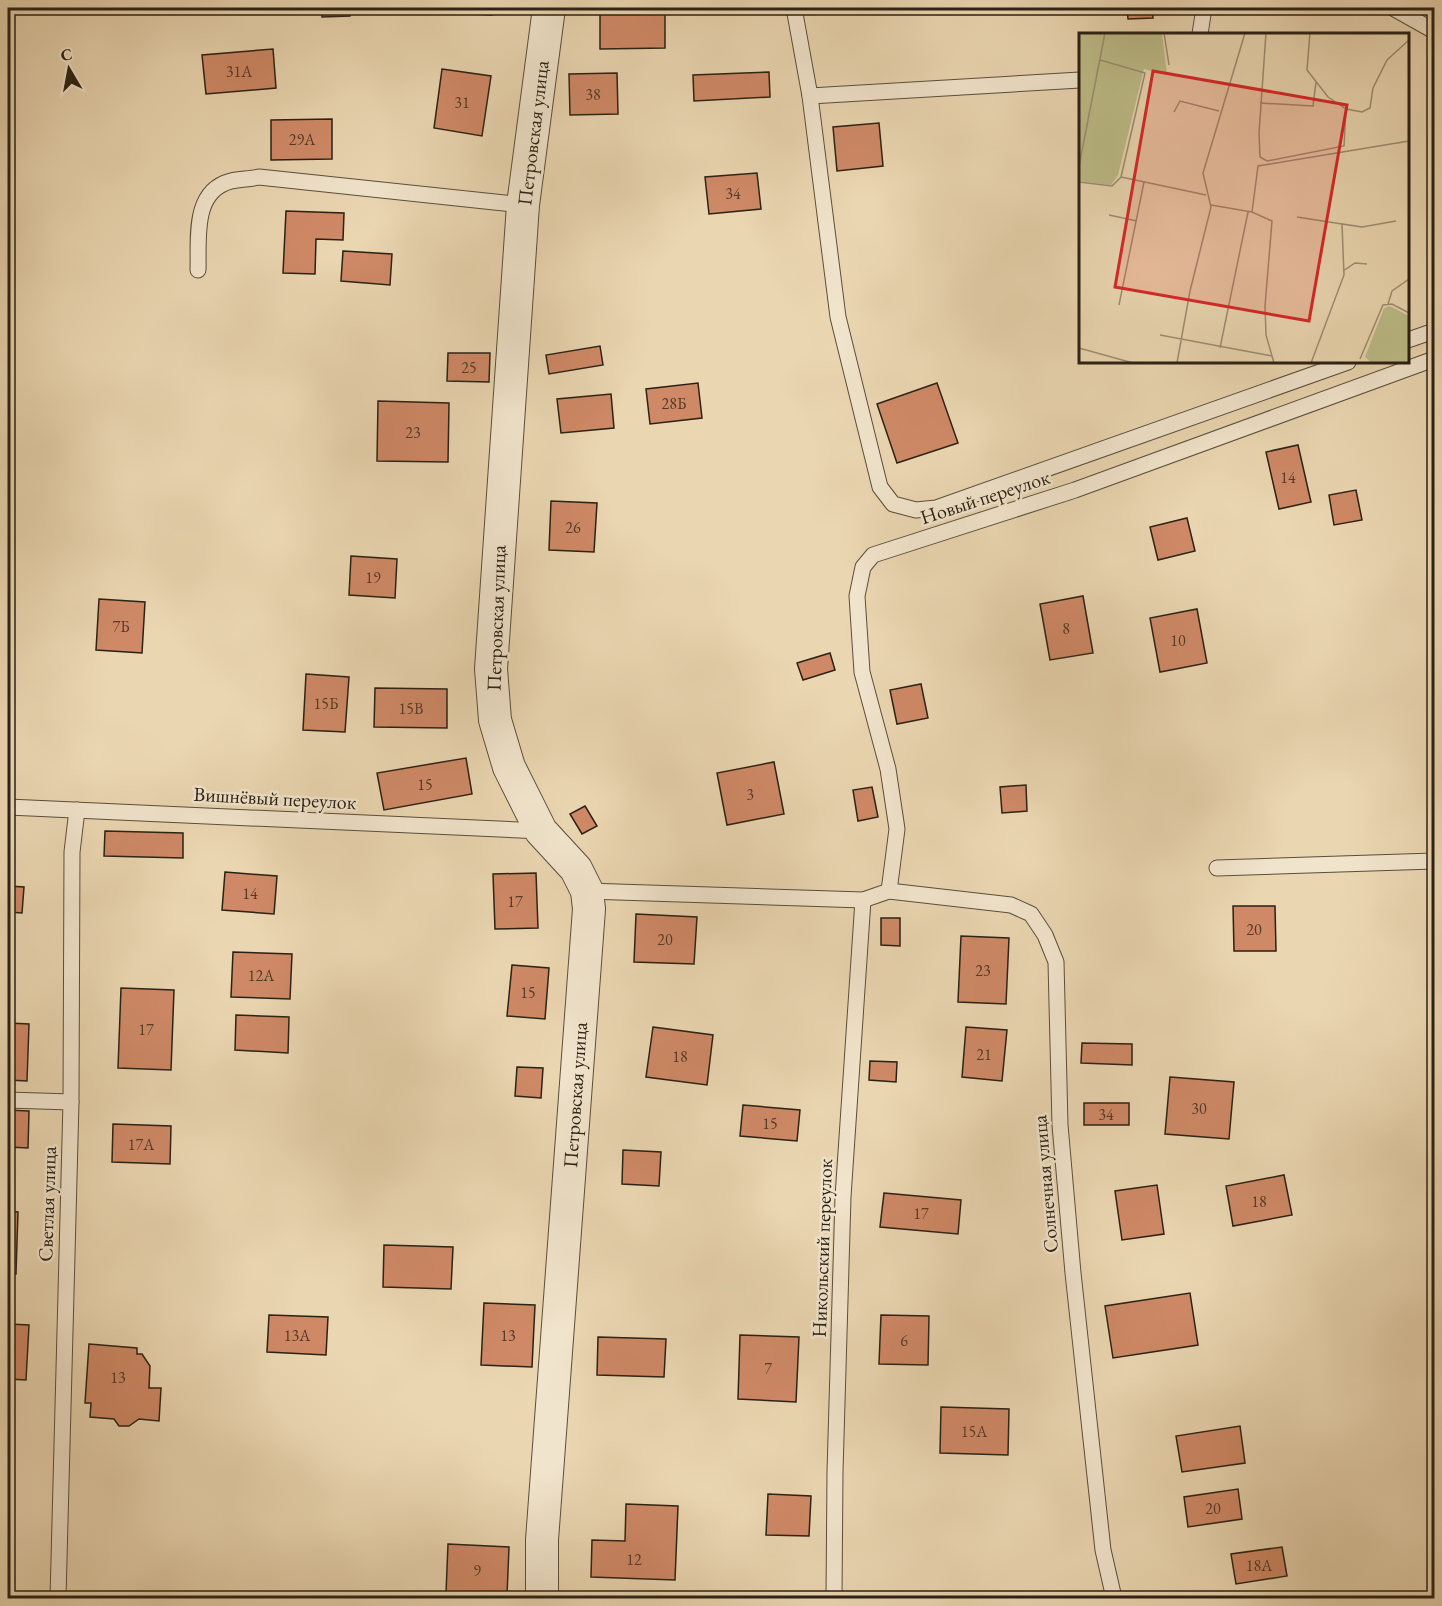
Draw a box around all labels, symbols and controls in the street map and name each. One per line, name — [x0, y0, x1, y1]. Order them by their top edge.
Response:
inset map — [1079, 33, 1409, 363]
north arrow — [39, 39, 99, 99]
text: С — [59, 43, 74, 66]
street label: Петровская улица — [511, 59, 555, 207]
house number: 31А — [226, 61, 253, 82]
house number: 38 — [585, 84, 601, 105]
house number: 31 — [454, 92, 470, 113]
house number: 29А — [289, 129, 316, 150]
house number: 34 — [725, 183, 741, 204]
house number: 25 — [461, 357, 477, 378]
house number: 28Б — [662, 393, 686, 414]
house number: 23 — [405, 422, 421, 443]
street label: Новый переулок — [917, 464, 1054, 530]
house number: 14 — [1280, 467, 1296, 488]
house number: 26 — [565, 517, 581, 538]
street label: Петровская улица — [480, 545, 512, 691]
house number: 19 — [365, 567, 381, 588]
house number: 7Б — [112, 616, 130, 637]
house number: 8 — [1062, 618, 1070, 639]
house number: 10 — [1170, 630, 1186, 651]
house number: 15Б — [314, 693, 338, 714]
house number: 15В — [399, 698, 423, 719]
house number: 15 — [417, 774, 433, 795]
street label: Вишнёвый переулок — [193, 781, 358, 815]
house number: 3 — [746, 784, 754, 805]
house number: 14 — [242, 883, 258, 904]
house number: 17 — [507, 891, 523, 912]
house number: 20 — [1246, 919, 1262, 940]
house number: 20 — [657, 929, 673, 950]
house number: 23 — [975, 960, 991, 981]
house number: 12А — [248, 965, 275, 986]
house number: 15 — [520, 982, 536, 1003]
house number: 17 — [138, 1019, 154, 1040]
street label: Петровская улица — [557, 1021, 593, 1169]
house number: 21 — [976, 1044, 992, 1065]
house number: 18 — [672, 1046, 688, 1067]
house number: 30 — [1191, 1098, 1207, 1119]
house number: 34 — [1098, 1104, 1114, 1125]
house number: 15 — [762, 1113, 778, 1134]
street label: Солнечная улица — [1026, 1114, 1064, 1254]
house number: 17А — [128, 1134, 155, 1155]
street label: Светлая улица — [32, 1146, 62, 1262]
street label: Никольский переулок — [806, 1158, 838, 1338]
house number: 18 — [1251, 1191, 1267, 1212]
house number: 17 — [913, 1203, 929, 1224]
house number: 13А — [284, 1325, 311, 1346]
house number: 13 — [500, 1325, 516, 1346]
house number: 6 — [900, 1330, 908, 1351]
house number: 7 — [764, 1358, 772, 1379]
house number: 13 — [110, 1367, 126, 1388]
house number: 15А — [961, 1421, 988, 1442]
house number: 20 — [1205, 1498, 1221, 1519]
house number: 12 — [626, 1549, 642, 1570]
house number: 18А — [1246, 1555, 1273, 1576]
house number: 9 — [473, 1560, 481, 1581]

